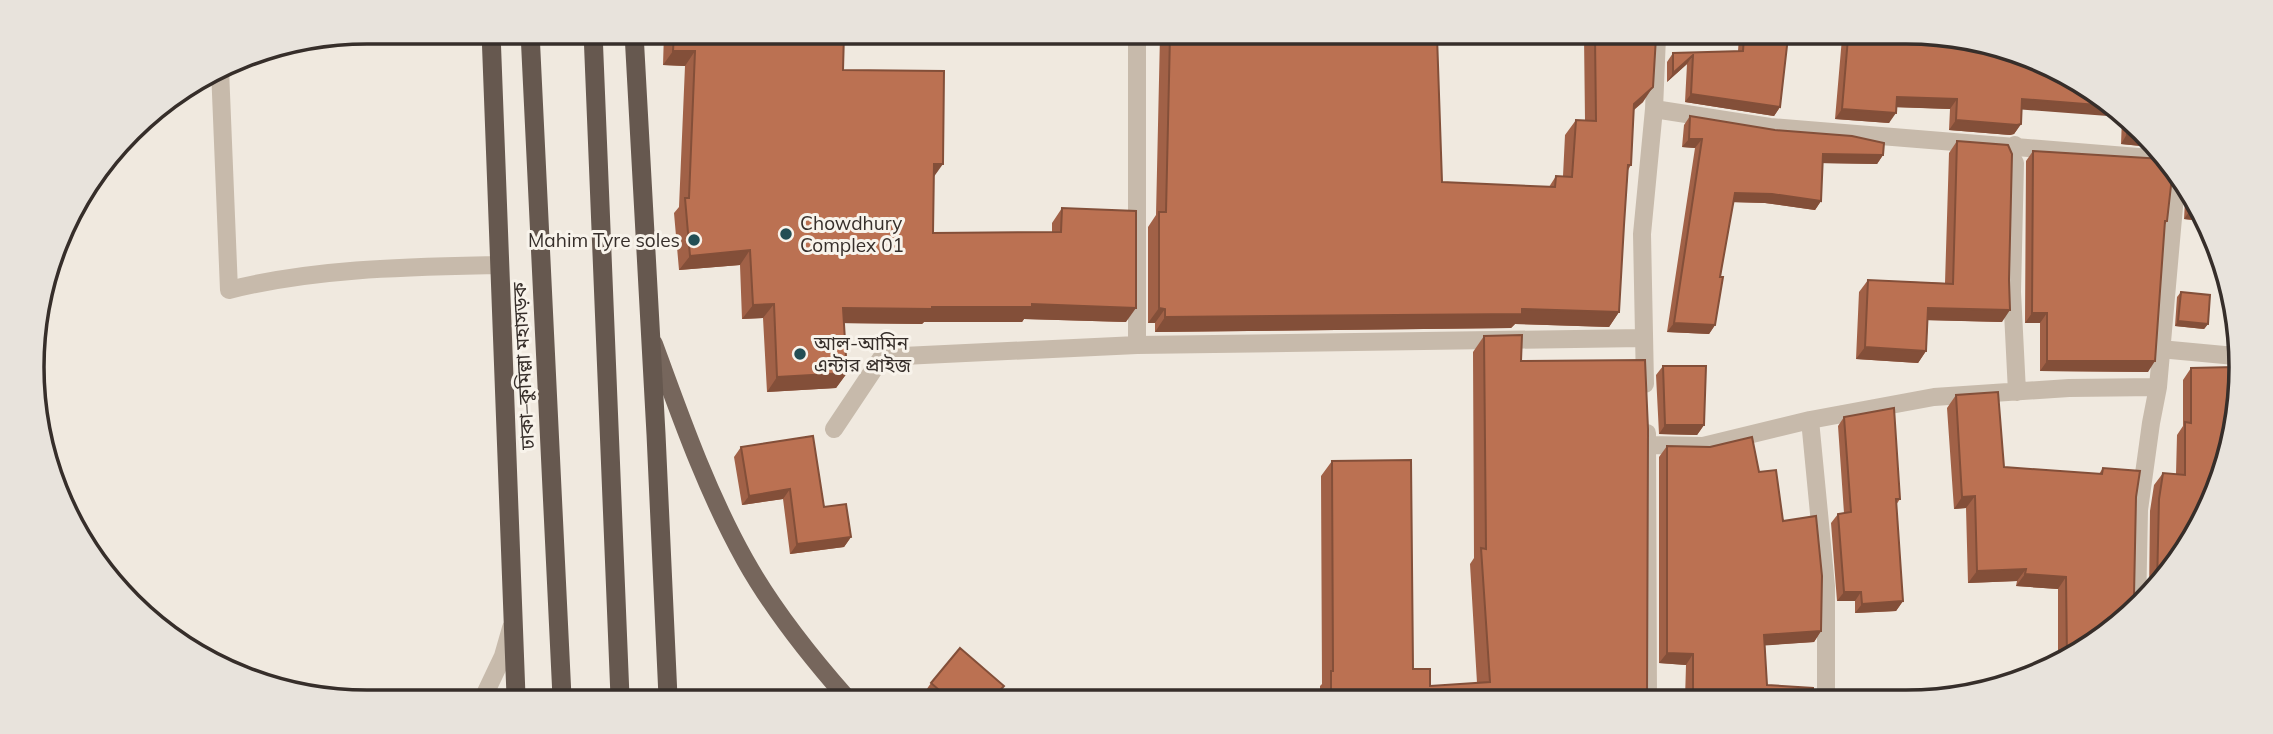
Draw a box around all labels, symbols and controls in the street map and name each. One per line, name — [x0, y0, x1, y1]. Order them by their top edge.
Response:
place label: Chowdhury Complex 01 — [800, 211, 904, 257]
marker: Chowdhury Complex 01 — [778, 226, 794, 242]
place label: Mahim Tyre soles — [528, 228, 680, 252]
marker: Mahim Tyre soles — [686, 232, 702, 248]
street label: ঢাকা–কুমিল্লা মহাসড়ক — [507, 281, 539, 451]
place label: আল-আমিন এন্টার প্রাইজ — [813, 331, 912, 377]
marker: আল-আমিন এন্টার প্রাইজ — [792, 346, 808, 362]

